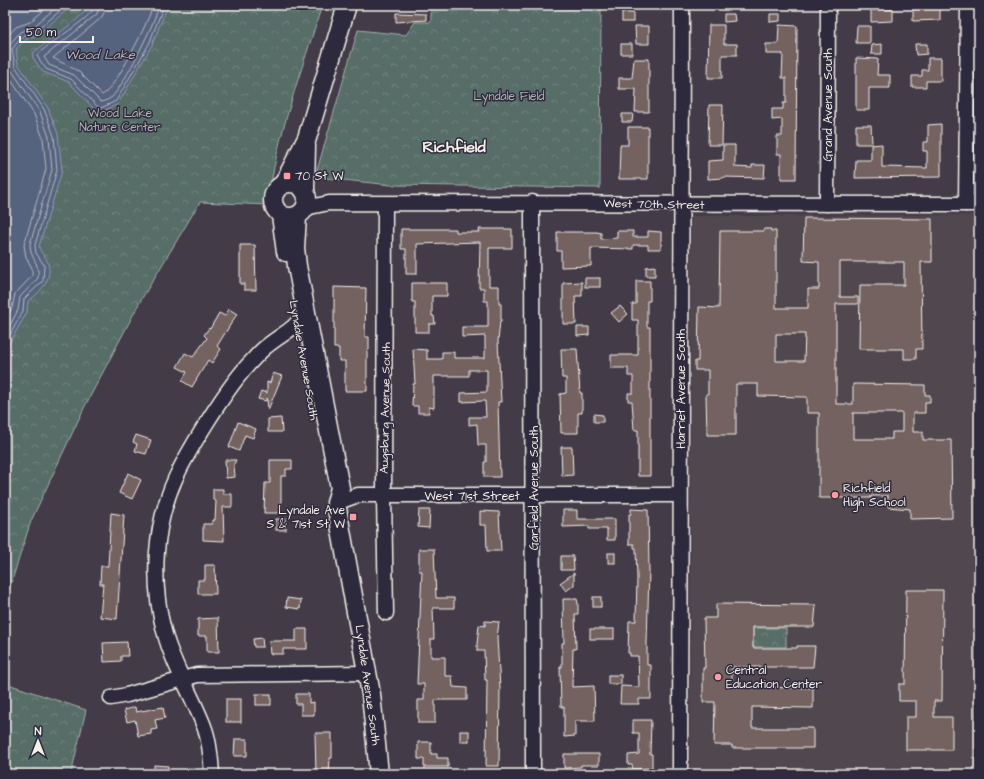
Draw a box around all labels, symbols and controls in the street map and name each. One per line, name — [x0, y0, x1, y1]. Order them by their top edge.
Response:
scale bar — [20, 18, 93, 44]
text: 50 m — [26, 24, 57, 41]
water label: Wood Lake — [65, 46, 136, 64]
street label: Grand Avenue South — [820, 48, 837, 162]
park label: Lyndale Field — [474, 88, 545, 106]
park label: Wood Lake Nature Center — [79, 105, 161, 136]
district label: Richfield — [422, 136, 486, 158]
place label: 70 St W — [295, 168, 344, 185]
marker: 70 St W — [282, 171, 292, 181]
street label: West 70th Street — [603, 195, 705, 214]
street label: Lyndale Avenue South — [284, 299, 322, 422]
street label: Harriet Avenue South — [673, 329, 690, 449]
street label: Augsburg Avenue South — [376, 342, 396, 474]
street label: Garfield Avenue South — [526, 426, 543, 550]
place label: Richfield High School — [843, 480, 906, 512]
street label: West 71st Street — [424, 488, 520, 505]
marker: Richfield High School — [830, 490, 840, 500]
place label: Lyndale Ave S & 71st St W — [266, 502, 346, 533]
marker: Lyndale Ave S & 71st St W — [348, 512, 358, 522]
street label: Lyndale Avenue South — [350, 624, 384, 747]
place label: Central Education Center — [726, 662, 823, 693]
marker: Central Education Center — [713, 672, 723, 682]
north arrow — [18, 721, 58, 761]
text: N — [35, 724, 42, 739]

